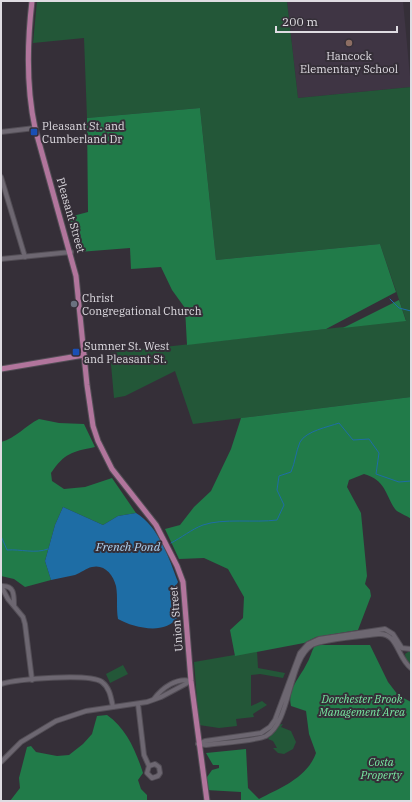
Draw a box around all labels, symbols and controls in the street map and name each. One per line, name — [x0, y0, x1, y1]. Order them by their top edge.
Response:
scale bar — [276, 8, 397, 34]
text: 200 m — [282, 14, 318, 29]
marker: Hancock Elementary School — [344, 38, 354, 48]
place label: Hancock Elementary School — [300, 49, 398, 76]
place label: Pleasant St. and Cumberland Dr — [42, 119, 125, 146]
marker: Pleasant St. and Cumberland Dr — [29, 127, 39, 137]
street label: Pleasant Street — [54, 176, 88, 254]
place label: Christ Congregational Church — [82, 291, 202, 318]
marker: Christ Congregational Church — [69, 299, 79, 309]
place label: Sumner St. West and Pleasant St. — [84, 339, 169, 366]
marker: Sumner St. West and Pleasant St. — [71, 347, 81, 357]
water label: French Pond — [95, 539, 161, 554]
street label: Union Street — [166, 586, 186, 652]
park label: Dorchester Brook Management Area — [318, 692, 405, 719]
park label: Costa Property — [359, 755, 403, 782]

